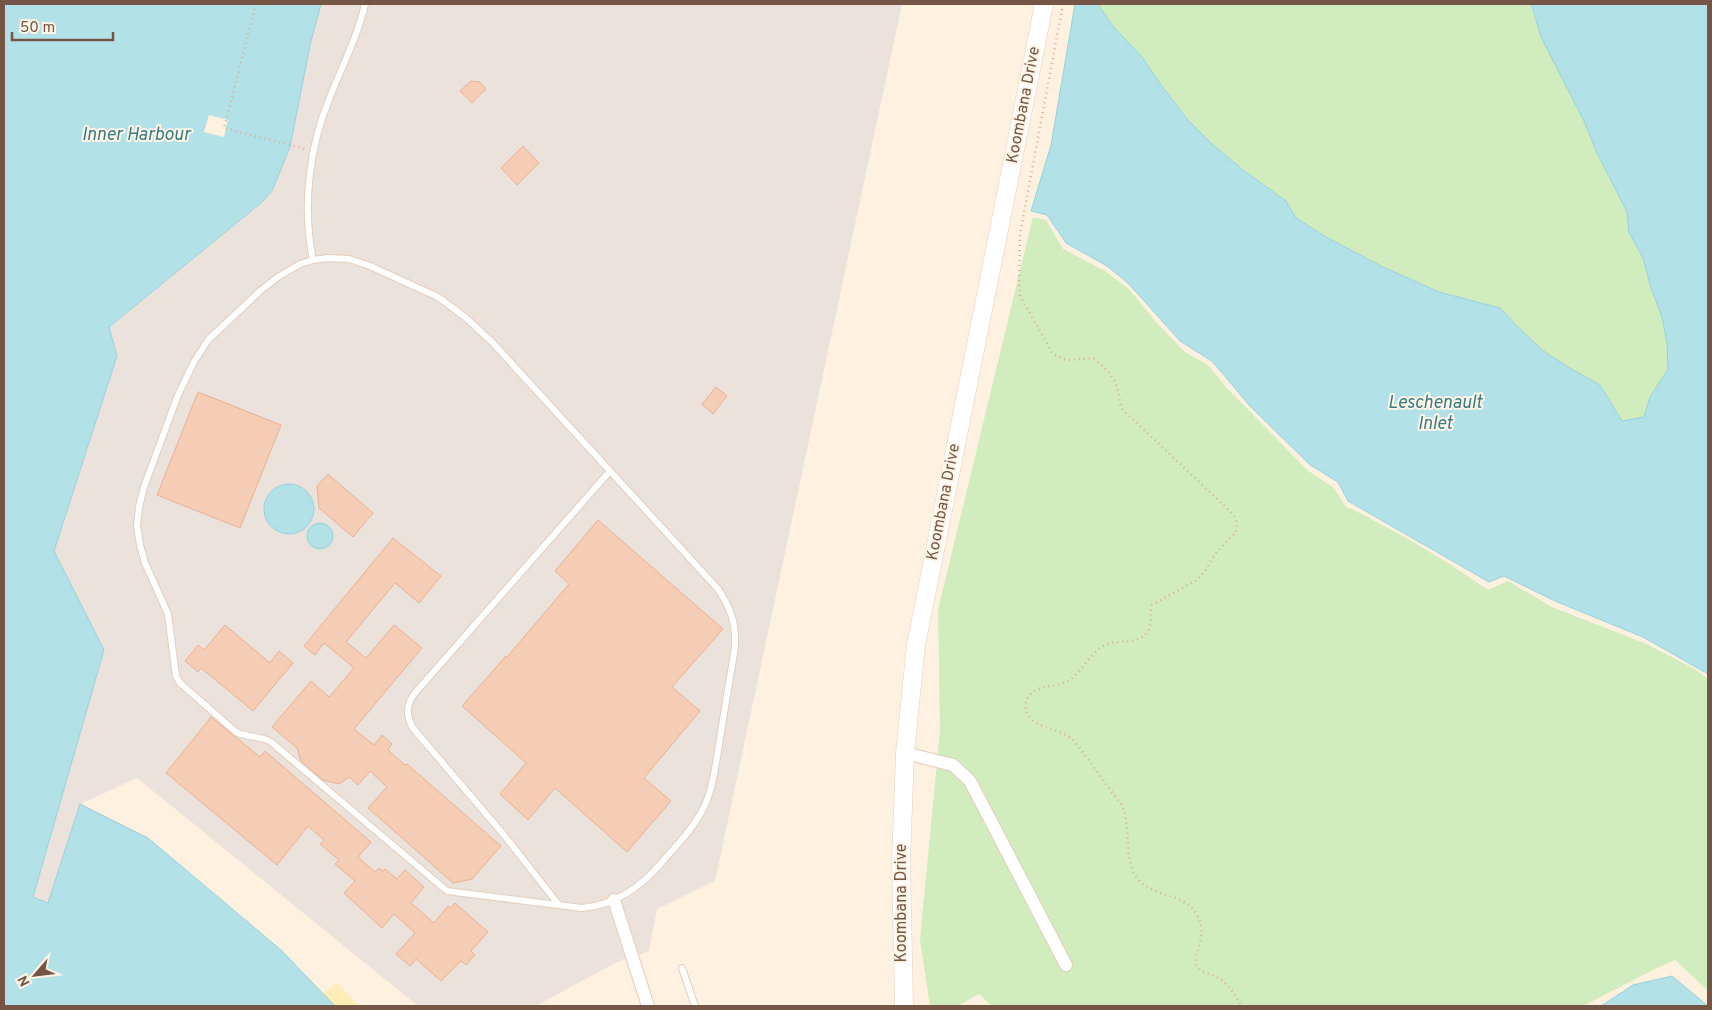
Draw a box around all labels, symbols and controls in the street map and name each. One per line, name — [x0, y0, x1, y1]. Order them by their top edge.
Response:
scale bar — [12, 10, 114, 42]
text: 50 m — [20, 19, 55, 38]
street label: Koombana Drive — [1003, 45, 1045, 165]
water label: Inner Harbour — [82, 124, 192, 147]
water label: Leschenault Inlet — [1388, 392, 1484, 436]
street label: Koombana Drive — [923, 442, 965, 562]
street label: Koombana Drive — [892, 844, 912, 962]
north arrow — [10, 950, 60, 1000]
text: N — [15, 972, 35, 989]

